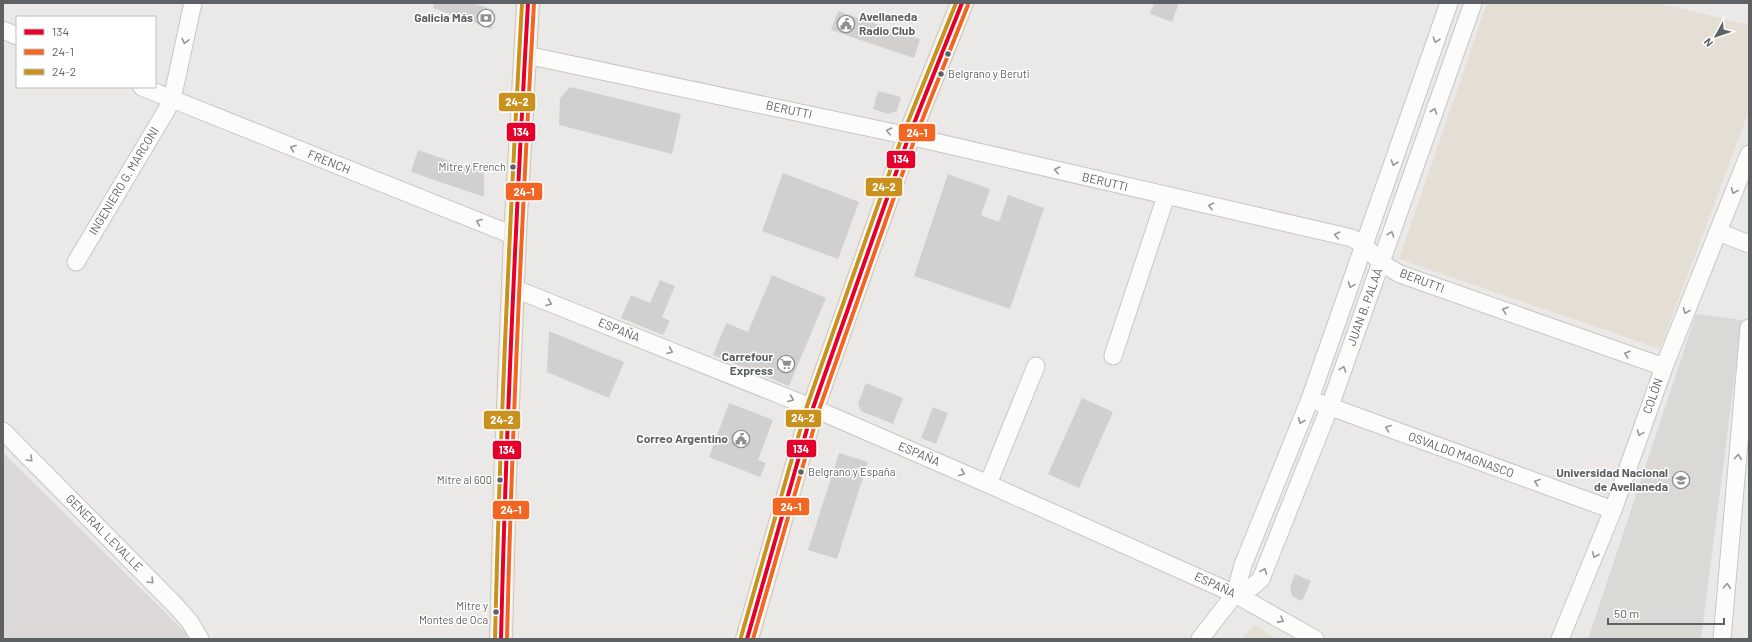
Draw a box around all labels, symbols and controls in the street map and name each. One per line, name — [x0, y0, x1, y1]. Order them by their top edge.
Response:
bank icon: Galicia Más — [476, 8, 496, 28]
place label: Avellaneda Radio Club — [859, 9, 917, 37]
place label: Galicia Más — [414, 10, 473, 24]
public building icon: Avellaneda Radio Club — [836, 14, 856, 34]
legend — [16, 16, 156, 88]
north arrow — [1696, 16, 1736, 56]
text: 134 — [52, 24, 69, 38]
one-way arrow — [1432, 36, 1441, 43]
text: N — [1701, 36, 1715, 50]
one-way arrow — [182, 38, 190, 44]
text: 24-1 — [52, 44, 74, 58]
unlabelled marker — [943, 49, 953, 59]
text: 24-2 — [52, 64, 76, 78]
place label: Belgrano y Beruti — [948, 67, 1030, 80]
marker: Belgrano y Beruti — [936, 69, 946, 79]
line badge: 24-2 — [498, 92, 536, 112]
text: 24-2 — [505, 95, 529, 108]
street label: BERUTTI — [765, 97, 813, 121]
one-way arrow — [1430, 108, 1438, 115]
line badge: 134 — [506, 122, 536, 142]
line badge: 24-1 — [898, 123, 936, 142]
street label: INGENIERO G. MARCONI — [85, 124, 161, 237]
text: 134 — [513, 125, 530, 138]
text: 24-1 — [906, 126, 928, 139]
one-way arrow — [886, 128, 892, 136]
one-way arrow — [290, 144, 297, 152]
street label: FRENCH — [306, 146, 353, 176]
line badge: 134 — [886, 150, 916, 169]
text: 134 — [893, 152, 910, 165]
one-way arrow — [1390, 159, 1398, 166]
place label: Mitre y French — [439, 160, 506, 173]
marker: Mitre y French — [508, 162, 518, 172]
one-way arrow — [1054, 167, 1060, 175]
street label: BERUTTI — [1081, 169, 1130, 193]
line badge: 24-2 — [865, 177, 903, 197]
text: 24-2 — [872, 180, 896, 193]
line badge: 24-1 — [505, 182, 543, 201]
text: 24-1 — [513, 185, 535, 198]
one-way arrow — [1731, 187, 1739, 194]
one-way arrow — [1207, 202, 1214, 211]
one-way arrow — [476, 219, 484, 227]
one-way arrow — [1386, 230, 1395, 237]
one-way arrow — [1334, 231, 1341, 239]
street label: BERUTTI — [1398, 265, 1447, 295]
street label: JUAN B. PALAÁ — [1344, 266, 1385, 347]
one-way arrow — [1347, 282, 1355, 289]
one-way arrow — [546, 298, 553, 306]
one-way arrow — [1501, 307, 1508, 315]
one-way arrow — [1683, 307, 1691, 315]
street label: ESPAÑA — [596, 314, 642, 344]
one-way arrow — [666, 346, 674, 354]
place label: Carrefour Express — [722, 349, 773, 377]
one-way arrow — [1624, 350, 1631, 358]
supermarket icon: Carrefour Express — [776, 354, 796, 374]
one-way arrow — [1338, 366, 1346, 373]
street label: COLÓN — [1639, 376, 1665, 415]
one-way arrow — [787, 395, 794, 403]
line badge: 24-2 — [785, 409, 822, 428]
line badge: 24-2 — [483, 410, 521, 430]
text: 24-2 — [791, 411, 815, 424]
text: 24-2 — [490, 413, 514, 426]
one-way arrow — [1298, 417, 1306, 424]
one-way arrow — [1385, 424, 1392, 432]
street label: OSVALDO MAGNASCO — [1407, 428, 1516, 480]
public building icon: Correo Argentino — [731, 429, 751, 449]
one-way arrow — [1637, 429, 1645, 436]
place label: Correo Argentino — [636, 431, 728, 445]
street label: ESPAÑA — [897, 438, 942, 468]
line badge: 134 — [786, 439, 817, 458]
line badge: 134 — [492, 440, 522, 460]
text: 134 — [793, 442, 810, 455]
text: 134 — [499, 443, 516, 456]
one-way arrow — [26, 454, 33, 462]
one-way arrow — [1733, 454, 1742, 460]
place label: Belgrano y España — [808, 465, 895, 478]
place label: Universidad Nacional de Avellaneda — [1556, 465, 1668, 493]
marker: Belgrano y España — [796, 467, 806, 477]
one-way arrow — [958, 468, 965, 476]
school or university icon: Universidad Nacional de Avellaneda — [1671, 470, 1691, 490]
place label: Mitre al 600 — [437, 473, 492, 486]
marker: Mitre al 600 — [495, 475, 505, 485]
one-way arrow — [1533, 479, 1540, 487]
street label: GENERAL LEVALLE — [64, 491, 146, 573]
line badge: 24-1 — [772, 497, 810, 516]
line badge: 24-1 — [492, 500, 530, 520]
text: 24-1 — [780, 500, 802, 513]
text: 24-1 — [500, 503, 522, 516]
one-way arrow — [1591, 551, 1599, 558]
street label: ESPAÑA — [1193, 568, 1238, 600]
one-way arrow — [1260, 568, 1268, 575]
one-way arrow — [147, 576, 154, 584]
one-way arrow — [1722, 583, 1731, 589]
place label: Mitre y Montes de Oca — [419, 599, 488, 626]
scale bar — [1608, 600, 1724, 626]
text: 50 m — [1614, 606, 1639, 620]
marker: Mitre y Montes de Oca — [491, 607, 501, 617]
one-way arrow — [1277, 615, 1284, 623]

